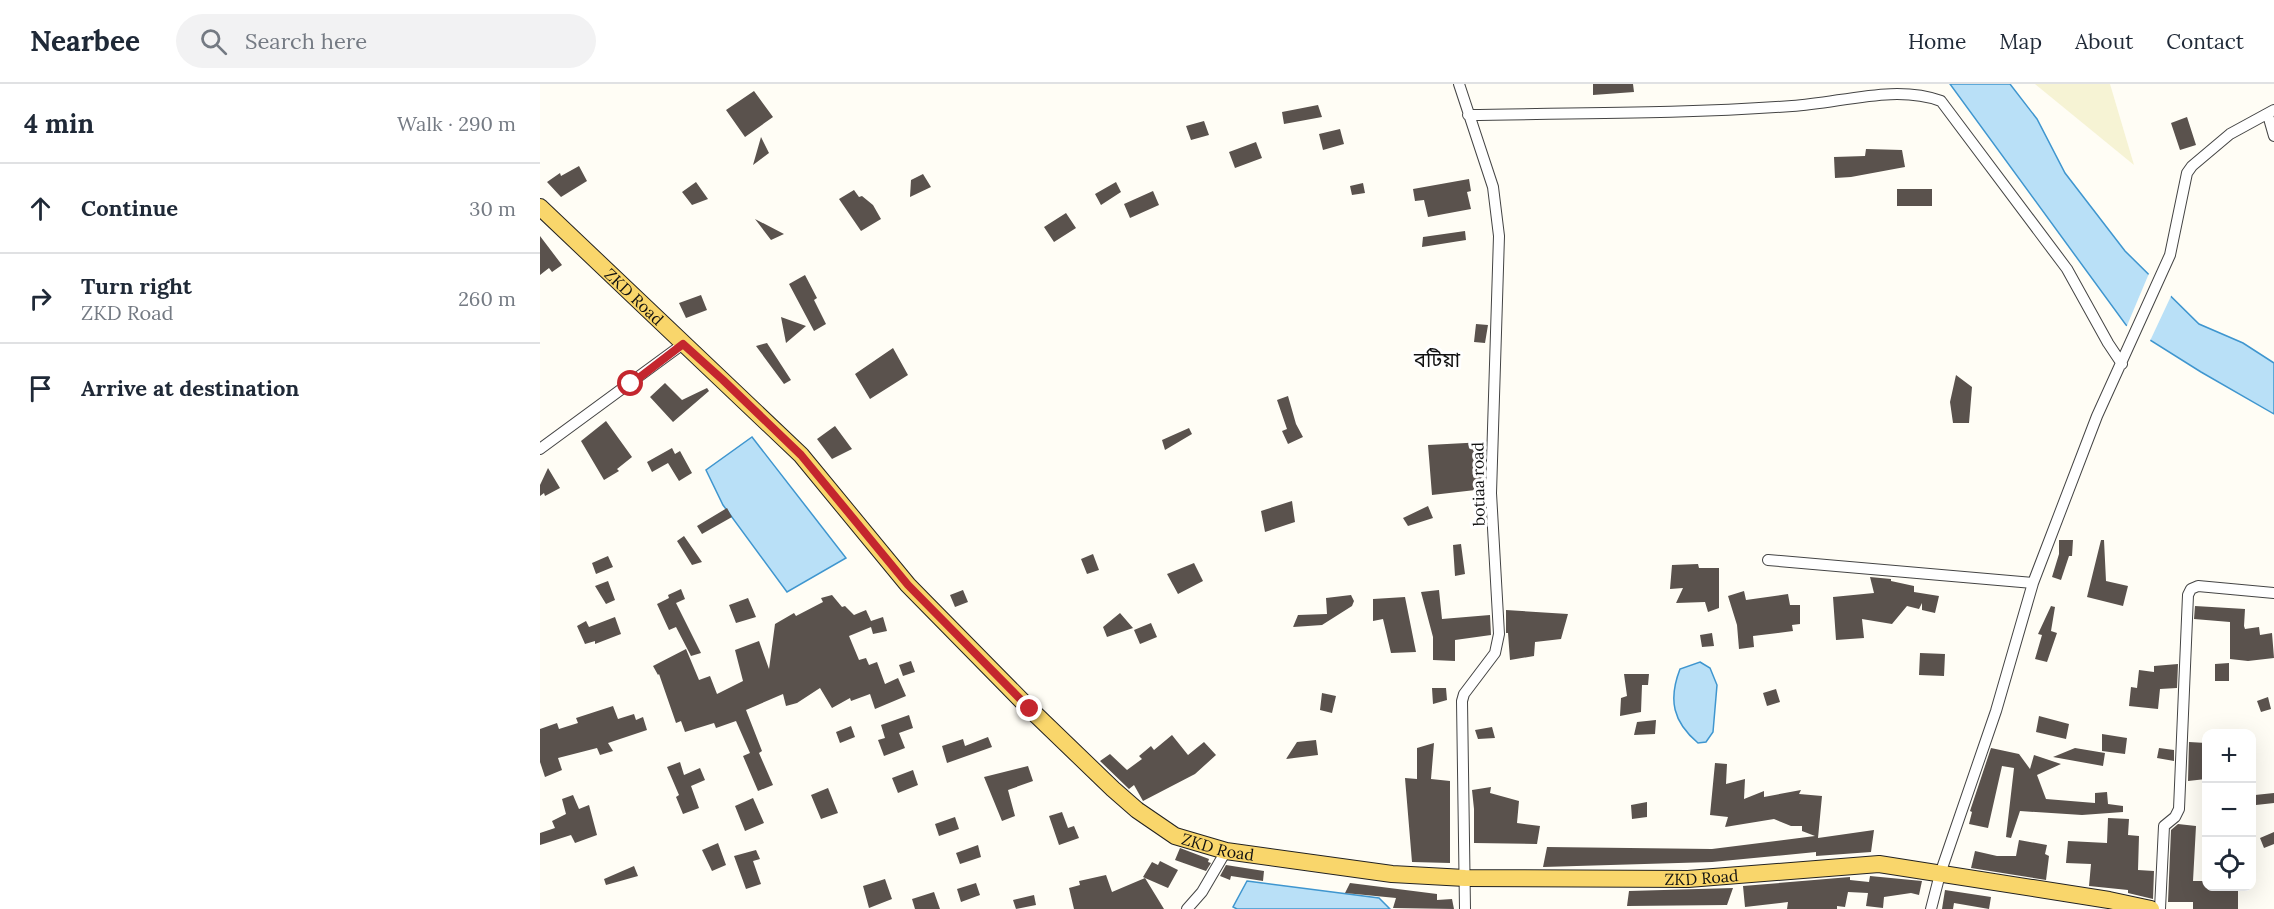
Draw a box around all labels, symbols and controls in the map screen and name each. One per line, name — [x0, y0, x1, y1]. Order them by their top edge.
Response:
search box — [176, 14, 596, 68]
text: Nearbee — [30, 23, 140, 59]
icon: search — [197, 25, 230, 58]
text: Search here — [245, 27, 367, 55]
text: Home — [1908, 28, 1966, 55]
text: Map — [1999, 28, 2042, 55]
text: About — [2075, 28, 2133, 55]
text: Contact — [2166, 28, 2244, 55]
text: 4 min — [24, 107, 94, 140]
text: Walk · 290 m — [397, 111, 516, 136]
icon: ahead — [24, 192, 57, 225]
text: Continue — [81, 194, 178, 222]
text: 30 m — [469, 196, 516, 221]
street label: ZKD Road — [601, 264, 668, 330]
text: Turn right — [81, 272, 192, 300]
icon: right — [24, 282, 57, 315]
text: 260 m — [458, 286, 516, 311]
text: ZKD Road — [81, 300, 173, 325]
district label: বটিয়া — [1413, 347, 1461, 372]
route start — [617, 370, 643, 396]
icon: arrive — [24, 372, 57, 405]
text: Arrive at destination — [81, 374, 299, 402]
street label: botiaa road — [1467, 441, 1489, 526]
route end — [1016, 695, 1042, 721]
map controls — [2202, 729, 2256, 891]
button: + — [2202, 729, 2256, 783]
button: − — [2202, 783, 2256, 837]
street label: ZKD Road — [1179, 829, 1256, 865]
button: locate — [2202, 837, 2256, 891]
street label: ZKD Road — [1665, 865, 1740, 889]

